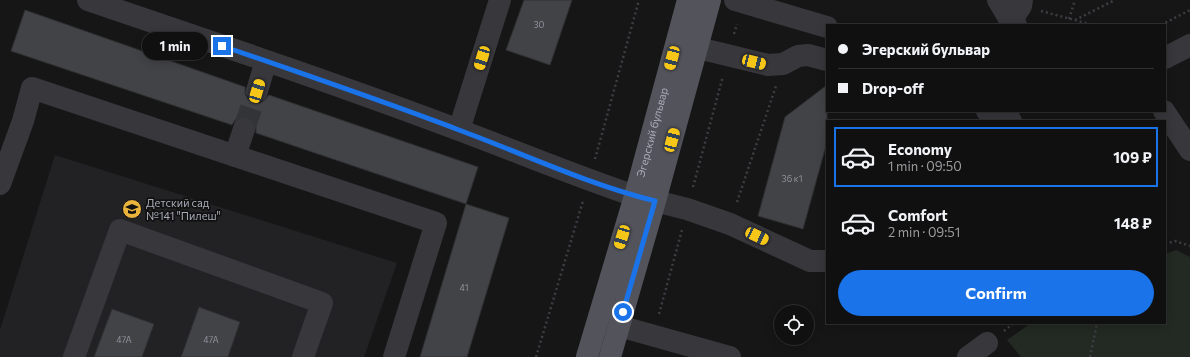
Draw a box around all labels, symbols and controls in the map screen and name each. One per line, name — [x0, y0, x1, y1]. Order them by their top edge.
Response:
house number: 30 — [533, 19, 545, 30]
callout: 1 min — [142, 32, 208, 60]
route end — [213, 37, 231, 55]
text: 1 min — [160, 38, 190, 54]
text: Эгерский бульвар — [862, 40, 990, 58]
car — [473, 45, 491, 71]
car — [663, 45, 681, 71]
car — [741, 53, 767, 71]
car — [248, 78, 266, 104]
text: Drop-off — [862, 79, 924, 97]
street label: Эгерский бульвар — [633, 86, 670, 178]
car — [663, 127, 681, 153]
icon: car — [840, 139, 876, 175]
text: Economy — [888, 140, 952, 158]
text: 109 ₽ — [1113, 148, 1152, 166]
text: 1 min · 09:50 — [888, 158, 962, 174]
house number: 36 к1 — [782, 173, 802, 184]
place label: Детский сад №141 "Пилеш" — [146, 196, 221, 222]
school or university icon: Детский сад №141 "Пилеш" — [121, 198, 143, 220]
icon: car — [840, 205, 876, 241]
text: Comfort — [888, 206, 948, 224]
text: 148 ₽ — [1114, 214, 1152, 232]
car — [613, 224, 631, 250]
text: 2 min · 09:51 — [888, 224, 960, 240]
car — [744, 225, 770, 247]
button: Confirm — [838, 270, 1154, 316]
house number: 41 — [460, 282, 468, 293]
route start — [614, 303, 632, 321]
map controls — [774, 305, 814, 345]
button: locate — [774, 305, 814, 345]
house number: 47А — [116, 334, 132, 345]
house number: 47А — [203, 334, 219, 345]

